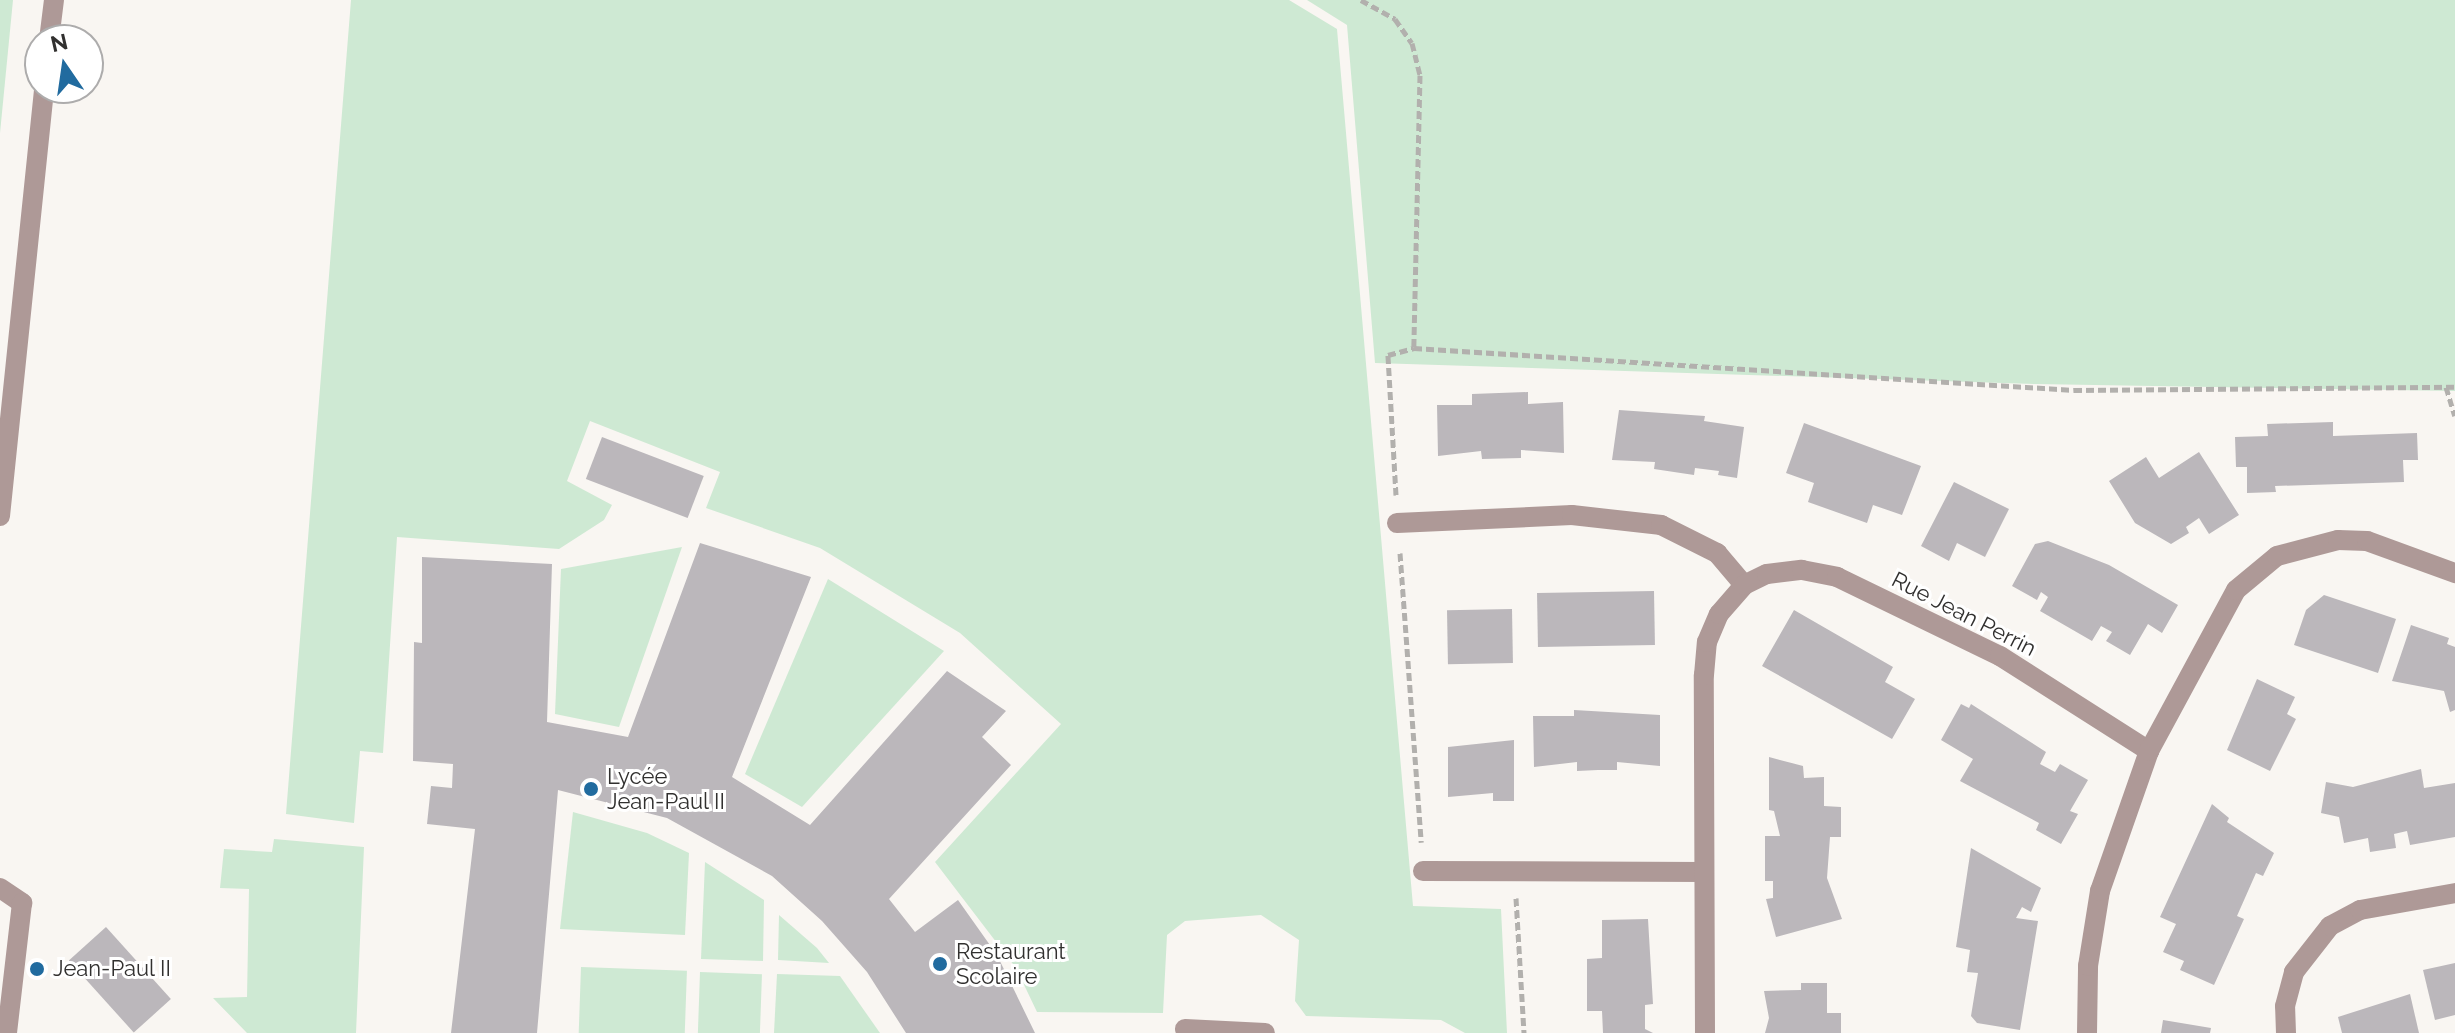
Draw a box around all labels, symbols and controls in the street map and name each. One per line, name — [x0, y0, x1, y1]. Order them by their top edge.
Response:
north arrow — [24, 24, 104, 104]
text: N — [48, 28, 70, 57]
street label: Rue Jean Perrin — [1887, 566, 2041, 662]
place label: Lycée Jean-Paul II — [607, 763, 726, 814]
marker: Lycée Jean-Paul II — [582, 780, 600, 798]
place label: Restaurant Scolaire — [956, 938, 1066, 990]
marker: Restaurant Scolaire — [931, 955, 949, 973]
place label: Jean-Paul II — [53, 956, 172, 982]
marker: Jean-Paul II — [28, 960, 46, 978]

